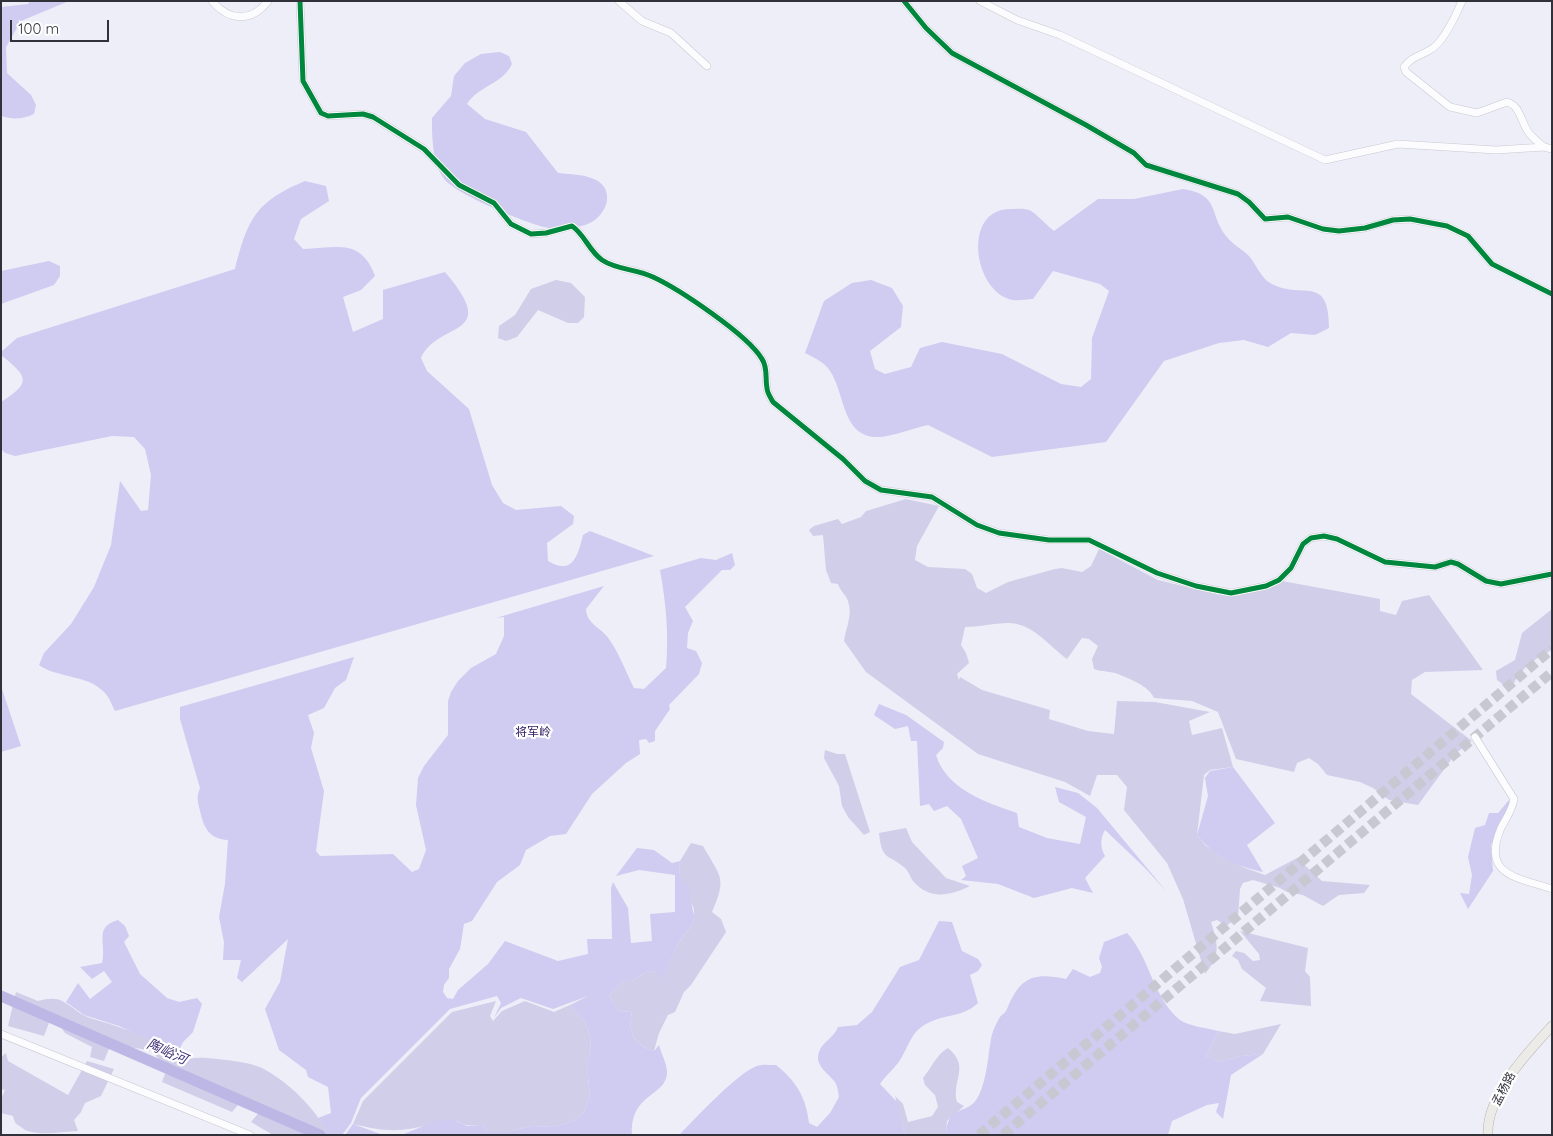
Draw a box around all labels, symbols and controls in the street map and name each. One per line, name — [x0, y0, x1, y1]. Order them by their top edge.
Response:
scale bar — [12, 10, 111, 42]
text: 100 m — [18, 19, 59, 38]
park label: 将军岭 — [515, 725, 551, 739]
water label: 陶峪河 — [144, 1036, 190, 1068]
street label: 孟杨路 — [1489, 1070, 1519, 1108]

